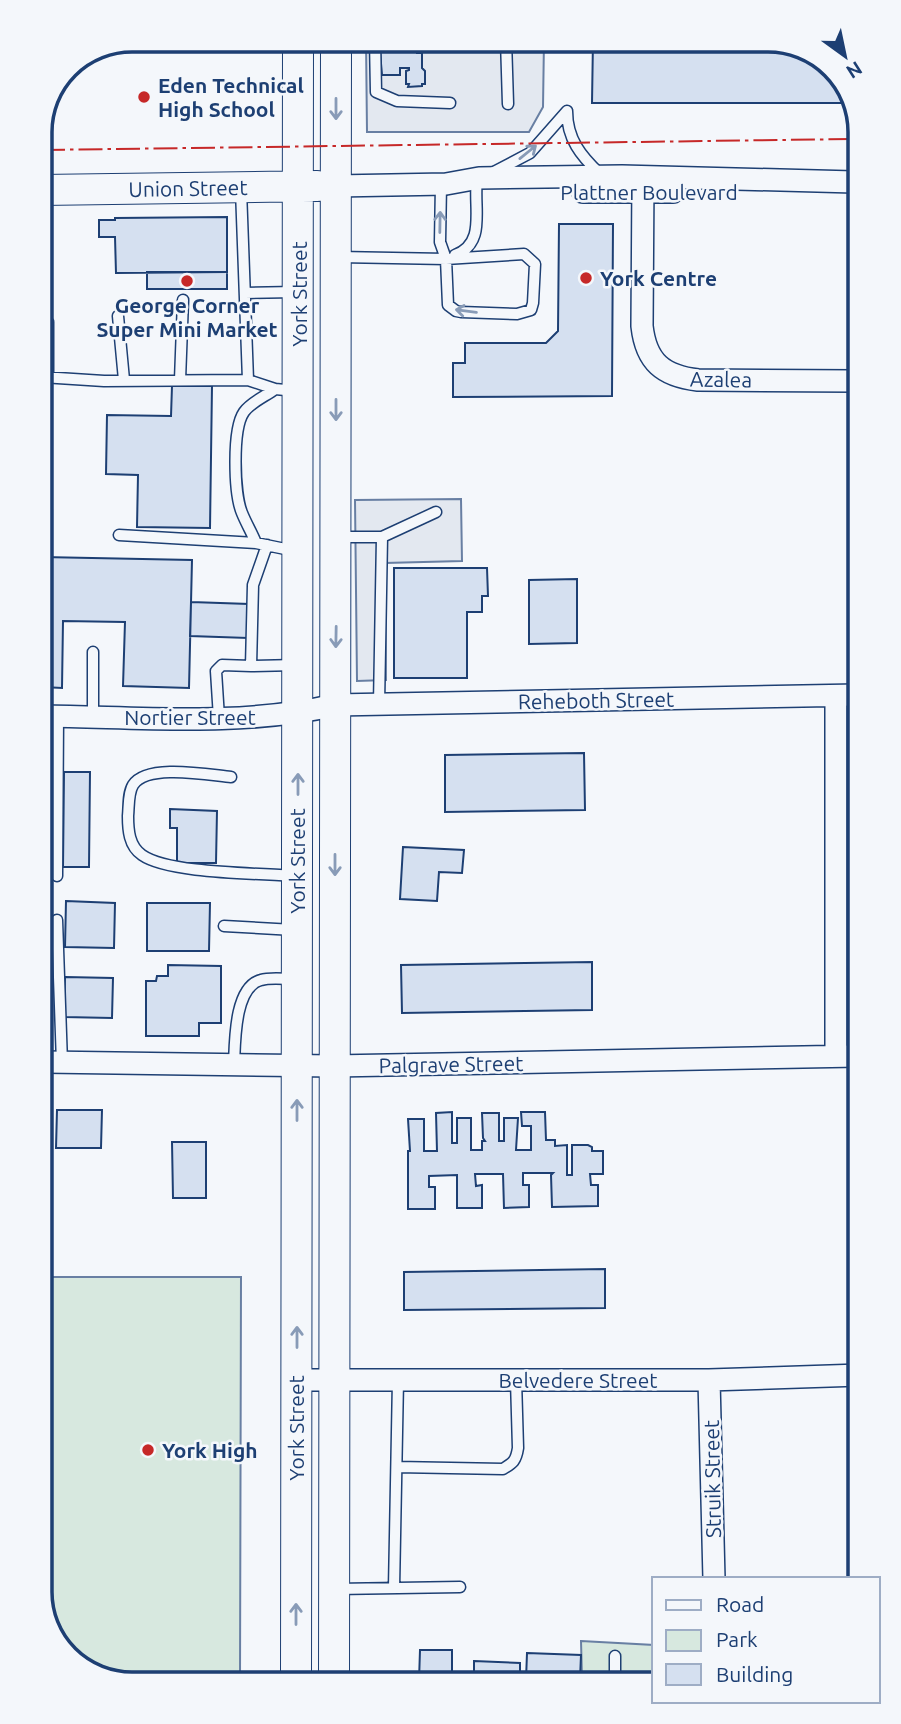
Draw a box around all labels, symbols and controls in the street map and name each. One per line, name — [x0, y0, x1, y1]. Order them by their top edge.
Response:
north arrow — [810, 21, 880, 91]
text: N — [842, 57, 866, 83]
place label: Eden Technical High School — [158, 73, 304, 121]
marker: Eden Technical High School — [136, 89, 152, 105]
one-way arrow — [329, 97, 343, 120]
one-way arrow — [519, 144, 537, 160]
street label: Union Street — [128, 175, 248, 201]
street label: Plattner Boulevard — [560, 180, 738, 204]
one-way arrow — [433, 211, 447, 234]
street label: York Street — [287, 241, 311, 347]
place label: York Centre — [600, 266, 717, 290]
marker: York Centre — [578, 270, 594, 286]
marker: George Corner Super Mini Market — [179, 273, 195, 289]
place label: George Corner Super Mini Market — [96, 293, 278, 341]
one-way arrow — [455, 304, 478, 317]
street label: Azalea — [690, 366, 752, 392]
one-way arrow — [329, 398, 343, 421]
one-way arrow — [329, 625, 342, 648]
street label: Reheboth Street — [518, 687, 674, 713]
street label: Nortier Street — [124, 705, 256, 729]
one-way arrow — [291, 773, 305, 796]
street label: York Street — [285, 808, 309, 914]
one-way arrow — [328, 853, 342, 876]
street label: Palgrave Street — [378, 1051, 524, 1077]
one-way arrow — [290, 1098, 304, 1121]
one-way arrow — [290, 1326, 304, 1349]
street label: Belvedere Street — [498, 1368, 658, 1392]
street label: York Street — [284, 1375, 308, 1481]
street label: Struik Street — [699, 1420, 725, 1538]
place label: York High — [162, 1438, 258, 1462]
marker: York High — [140, 1442, 156, 1458]
legend — [652, 1577, 880, 1703]
text: Road — [716, 1592, 764, 1616]
one-way arrow — [289, 1602, 303, 1625]
text: Park — [716, 1627, 758, 1651]
text: Building — [716, 1662, 793, 1686]

